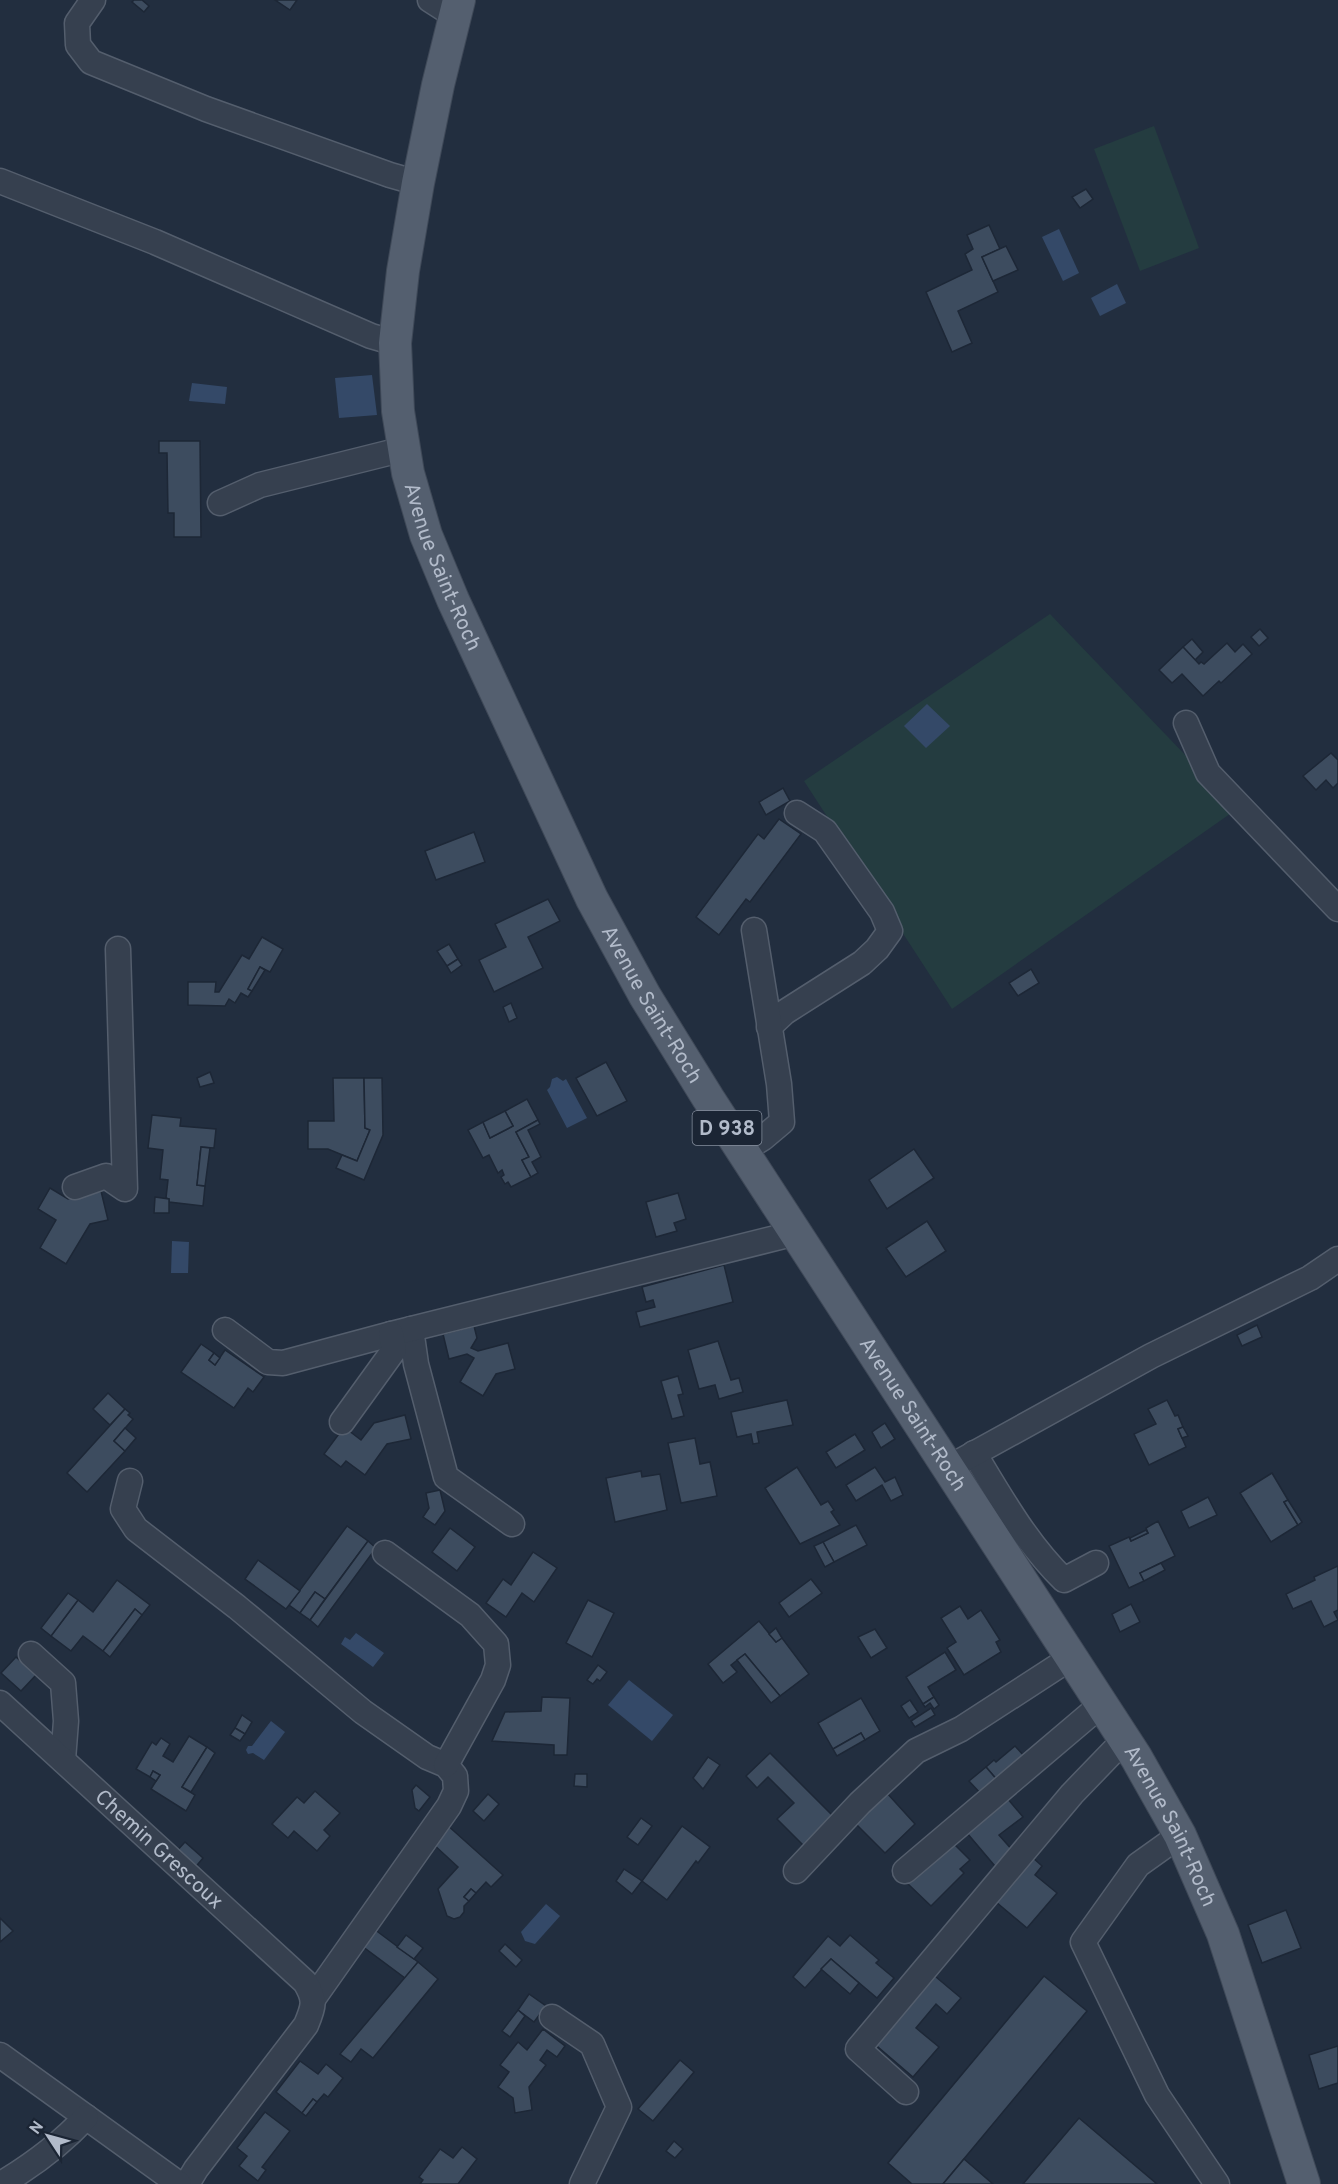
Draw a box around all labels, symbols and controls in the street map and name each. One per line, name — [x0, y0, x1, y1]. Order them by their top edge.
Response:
street label: Avenue Saint-Roch — [397, 480, 487, 656]
street label: Avenue Saint-Roch — [594, 921, 708, 1089]
road number: D 938 — [692, 1111, 762, 1145]
street label: Avenue Saint-Roch — [852, 1332, 972, 1497]
street label: Avenue Saint-Roch — [1117, 1740, 1222, 1911]
street label: Chemin Grescoux — [88, 1784, 229, 1916]
north arrow — [18, 2106, 78, 2166]
text: N — [26, 2118, 49, 2139]

